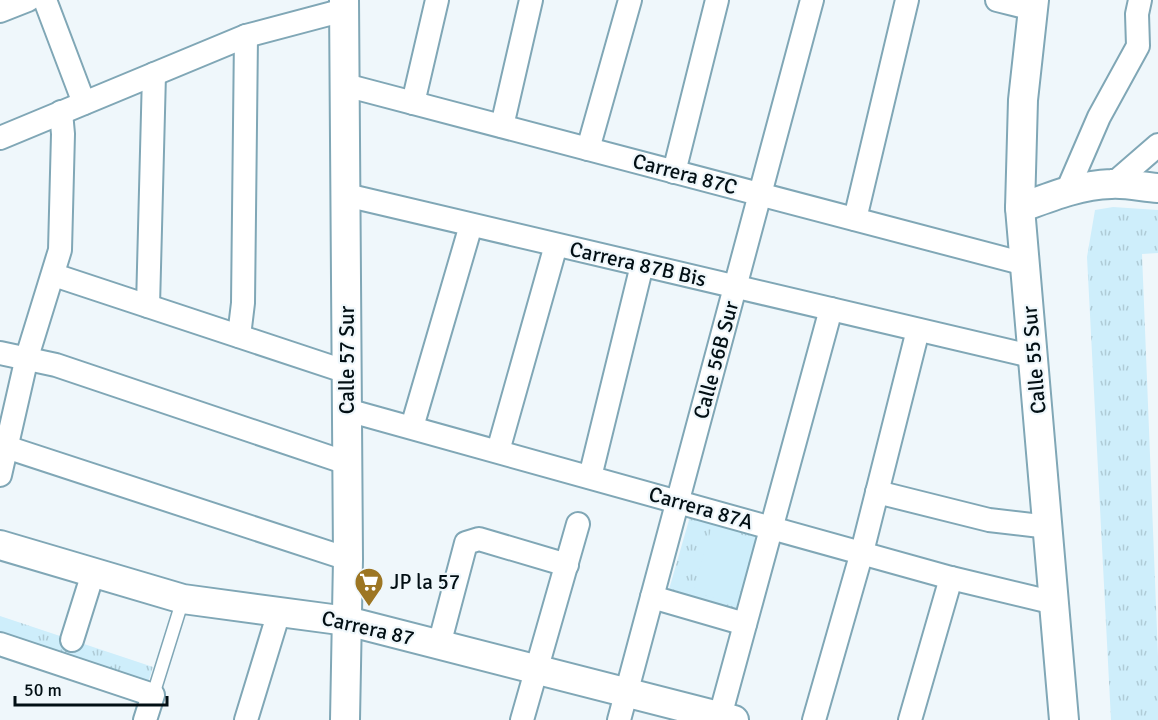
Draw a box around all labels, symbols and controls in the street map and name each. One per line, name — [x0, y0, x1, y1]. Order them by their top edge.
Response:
street label: Carrera 87C — [630, 148, 740, 200]
street label: Carrera 87B Bis — [567, 236, 709, 292]
street label: Calle 56B Sur — [688, 298, 744, 422]
street label: Calle 55 Sur — [1016, 305, 1052, 415]
street label: Calle 57 Sur — [334, 306, 360, 414]
street label: Carrera 87A — [646, 481, 756, 535]
supermarket icon: JP la 57 — [353, 566, 385, 608]
place label: JP la 57 — [390, 569, 460, 595]
street label: Carrera 87 — [319, 605, 417, 651]
scale bar — [15, 669, 166, 707]
text: 50 m — [24, 679, 62, 701]

